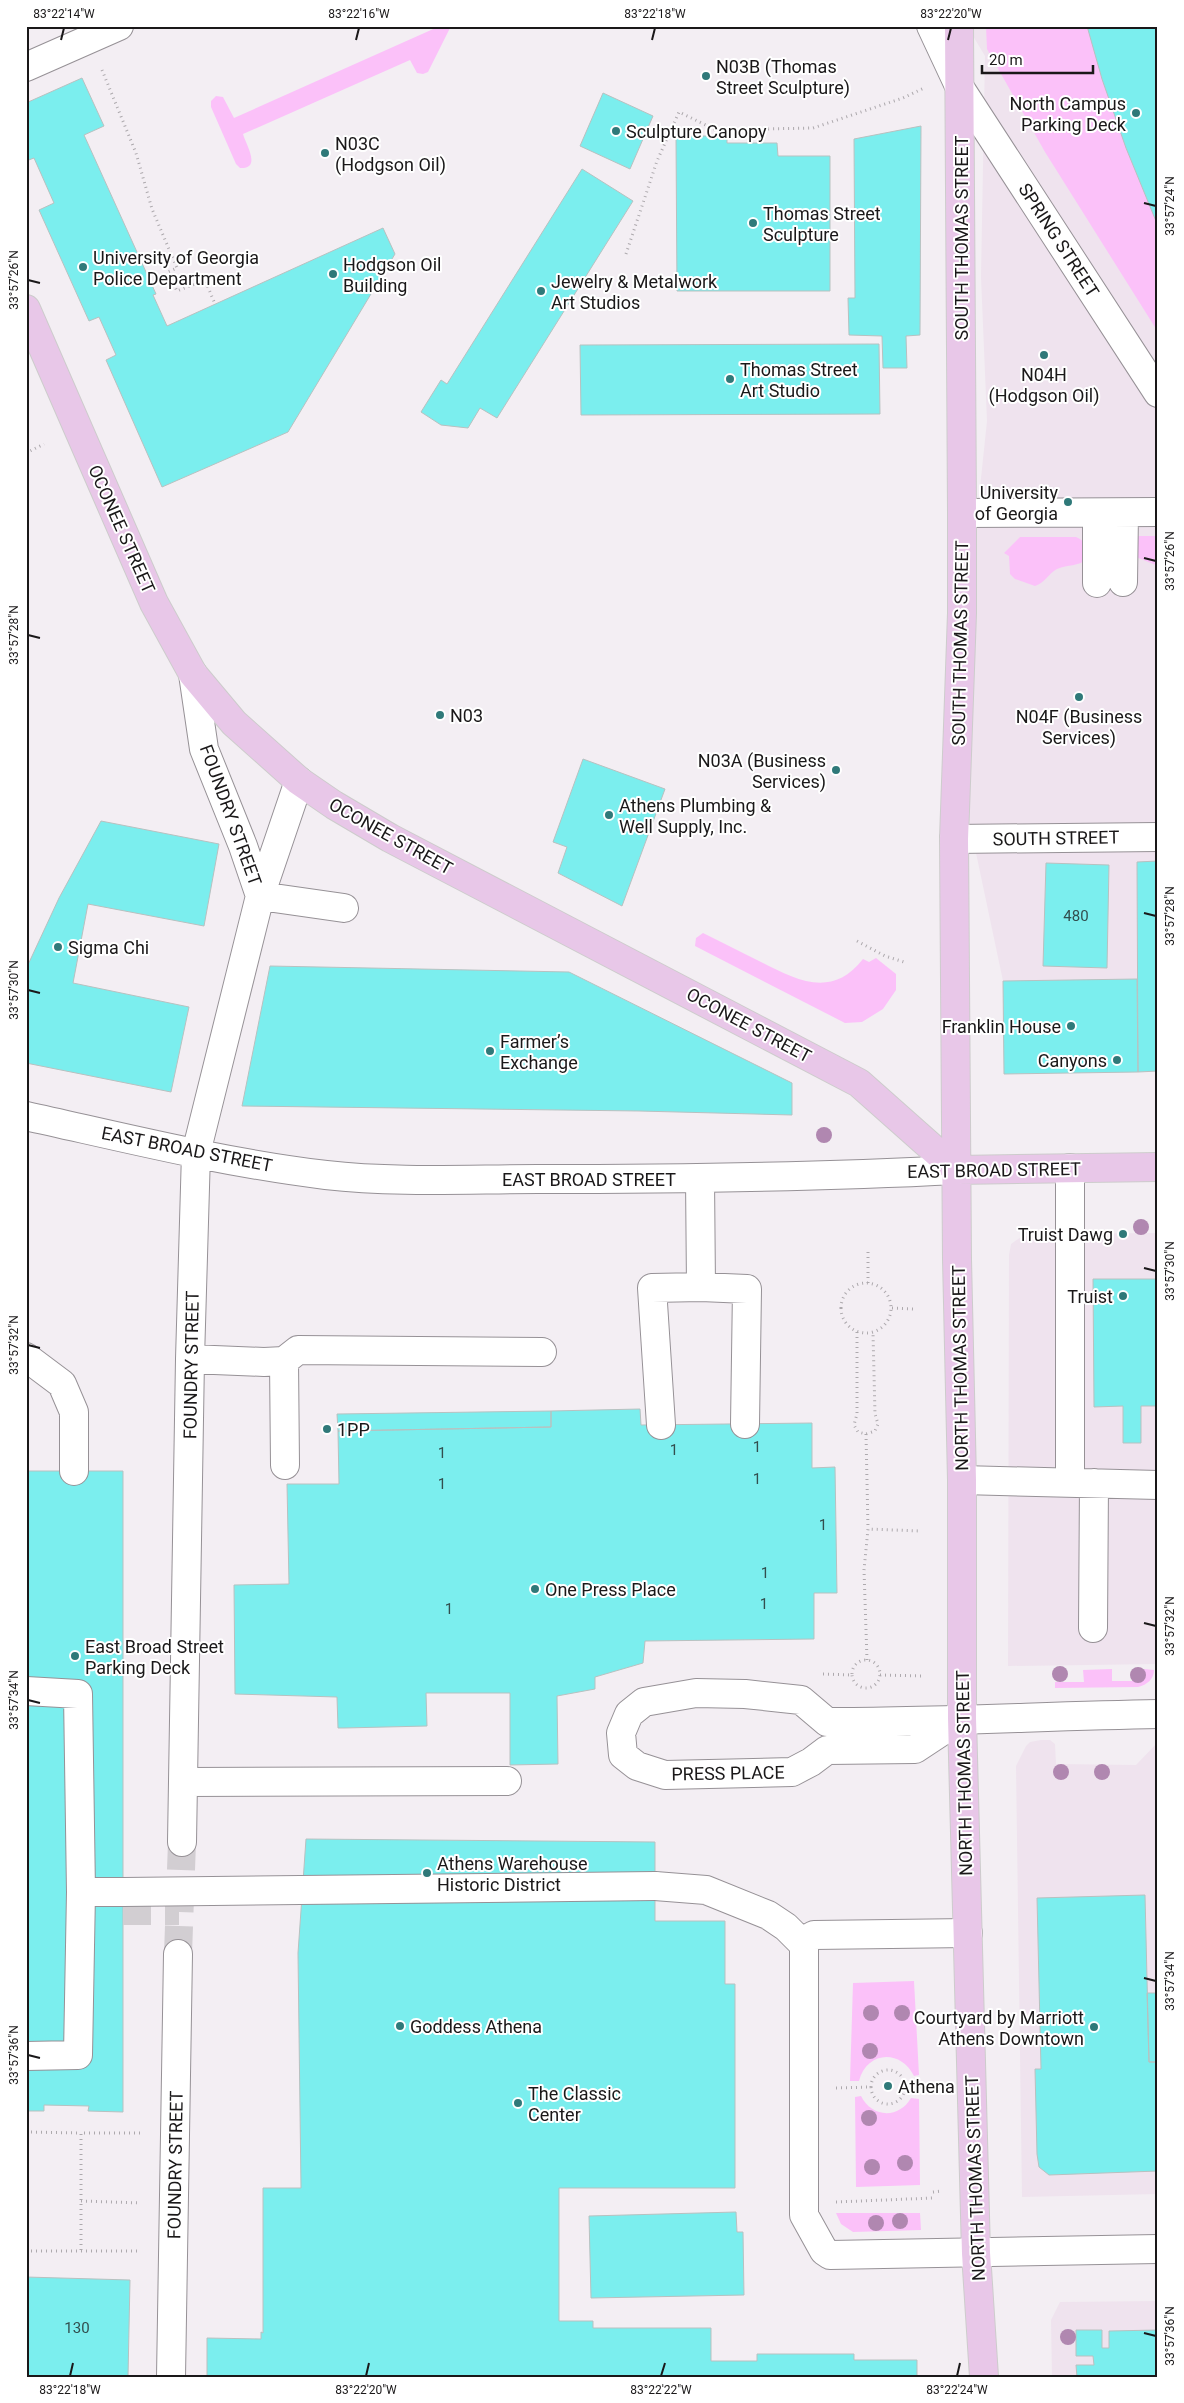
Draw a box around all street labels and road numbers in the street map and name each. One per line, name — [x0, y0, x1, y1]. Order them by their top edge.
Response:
street label: SOUTH THOMAS STREET — [951, 135, 972, 341]
street label: SPRING STREET — [1014, 179, 1104, 301]
street label: OCONEE STREET — [84, 462, 160, 597]
street label: SOUTH THOMAS STREET — [948, 540, 972, 746]
street label: FOUNDRY STREET — [196, 742, 266, 889]
street label: OCONEE STREET — [325, 793, 457, 879]
street label: SOUTH STREET — [992, 826, 1120, 850]
street label: OCONEE STREET — [683, 983, 815, 1067]
street label: EAST BROAD STREET — [100, 1122, 275, 1176]
street label: EAST BROAD STREET — [907, 1158, 1081, 1182]
street label: EAST BROAD STREET — [502, 1169, 676, 1190]
street label: NORTH THOMAS STREET — [948, 1265, 972, 1471]
street label: FOUNDRY STREET — [179, 1290, 203, 1439]
street label: NORTH THOMAS STREET — [952, 1670, 976, 1876]
street label: PRESS PLACE — [671, 1762, 785, 1784]
street label: NORTH THOMAS STREET — [961, 2074, 989, 2281]
street label: FOUNDRY STREET — [163, 2090, 187, 2239]

